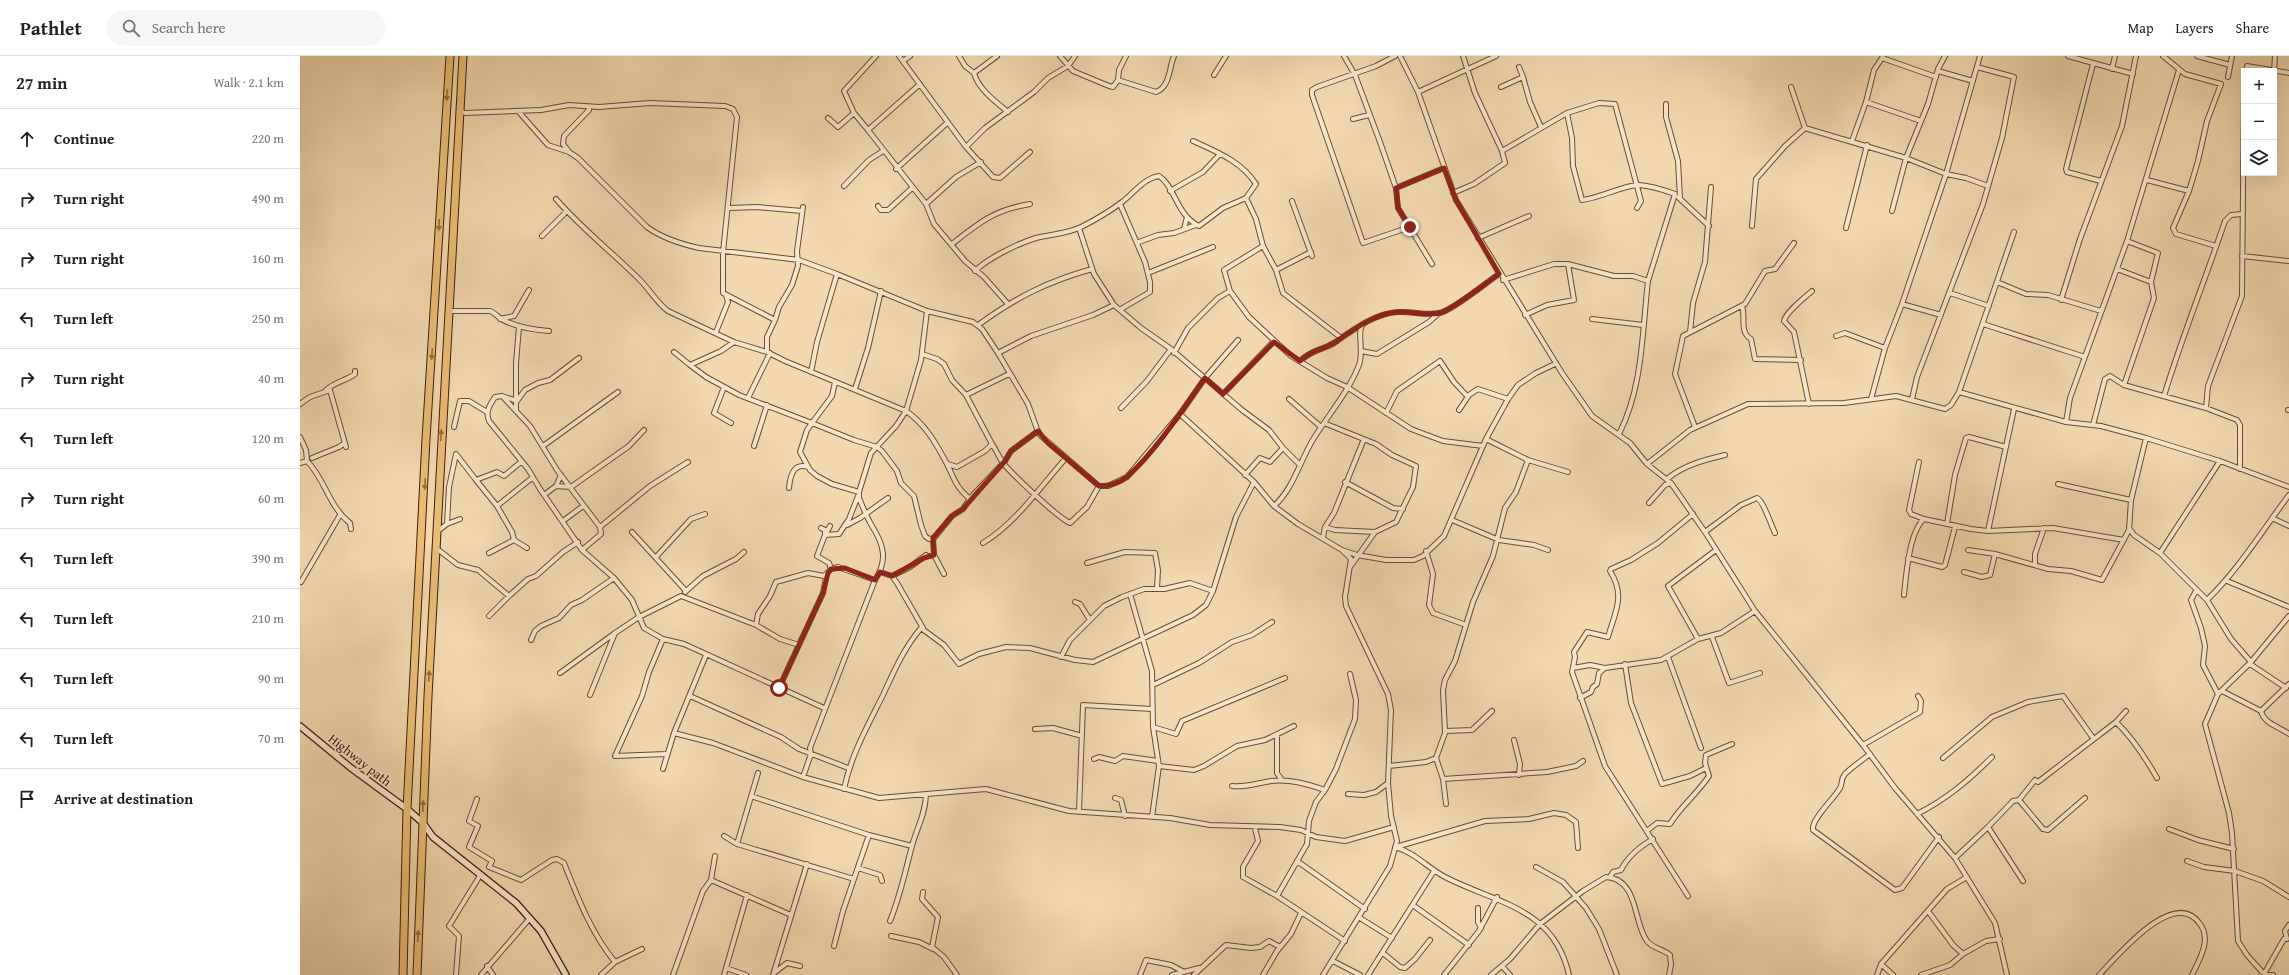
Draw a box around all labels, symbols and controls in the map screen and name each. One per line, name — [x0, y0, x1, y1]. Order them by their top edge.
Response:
search box — [106, 10, 386, 46]
text: Pathlet — [20, 14, 82, 42]
icon: search — [120, 17, 142, 39]
text: Search here — [152, 17, 226, 38]
text: Map — [2128, 18, 2154, 38]
text: Layers — [2176, 18, 2214, 38]
text: Share — [2236, 18, 2269, 38]
map controls — [2241, 68, 2277, 176]
button: + — [2241, 68, 2277, 104]
text: 27 min — [16, 70, 67, 95]
text: Walk · 2.1 km — [213, 73, 284, 92]
one-way arrow — [444, 89, 451, 101]
button: − — [2241, 104, 2277, 140]
icon: ahead — [16, 128, 38, 150]
text: Continue — [54, 128, 115, 149]
text: 220 m — [252, 129, 284, 148]
button: layers — [2241, 140, 2277, 176]
icon: right — [16, 188, 38, 210]
text: Turn right — [54, 188, 125, 209]
text: 490 m — [252, 189, 284, 208]
route end — [1401, 218, 1419, 236]
one-way arrow — [436, 219, 443, 231]
icon: right — [16, 248, 38, 270]
text: Turn right — [54, 248, 125, 269]
text: 160 m — [252, 249, 284, 268]
icon: left — [16, 308, 38, 330]
text: Turn left — [54, 308, 113, 329]
text: 250 m — [252, 309, 284, 328]
one-way arrow — [428, 348, 435, 360]
icon: right — [16, 368, 38, 390]
text: Turn right — [54, 368, 125, 389]
text: 40 m — [258, 369, 284, 388]
icon: left — [16, 428, 38, 450]
text: Turn left — [54, 428, 113, 449]
text: 120 m — [252, 429, 284, 448]
one-way arrow — [438, 429, 445, 441]
one-way arrow — [421, 478, 428, 490]
icon: right — [16, 488, 38, 510]
text: Turn right — [54, 488, 125, 509]
text: 60 m — [258, 489, 284, 508]
icon: left — [16, 548, 38, 570]
text: Turn left — [54, 548, 113, 569]
text: 390 m — [252, 549, 284, 568]
icon: left — [16, 608, 38, 630]
text: Turn left — [54, 608, 113, 629]
text: 210 m — [252, 609, 284, 628]
icon: left — [16, 668, 38, 690]
text: Turn left — [54, 668, 113, 689]
text: 90 m — [258, 669, 284, 688]
one-way arrow — [425, 670, 432, 682]
route start — [770, 679, 788, 697]
icon: left — [16, 728, 38, 750]
text: Turn left — [54, 728, 113, 749]
text: 70 m — [258, 729, 284, 748]
street label: Highway path — [324, 729, 396, 791]
icon: arrive — [16, 788, 38, 810]
text: Arrive at destination — [54, 788, 193, 809]
one-way arrow — [420, 800, 427, 812]
one-way arrow — [415, 929, 421, 942]

